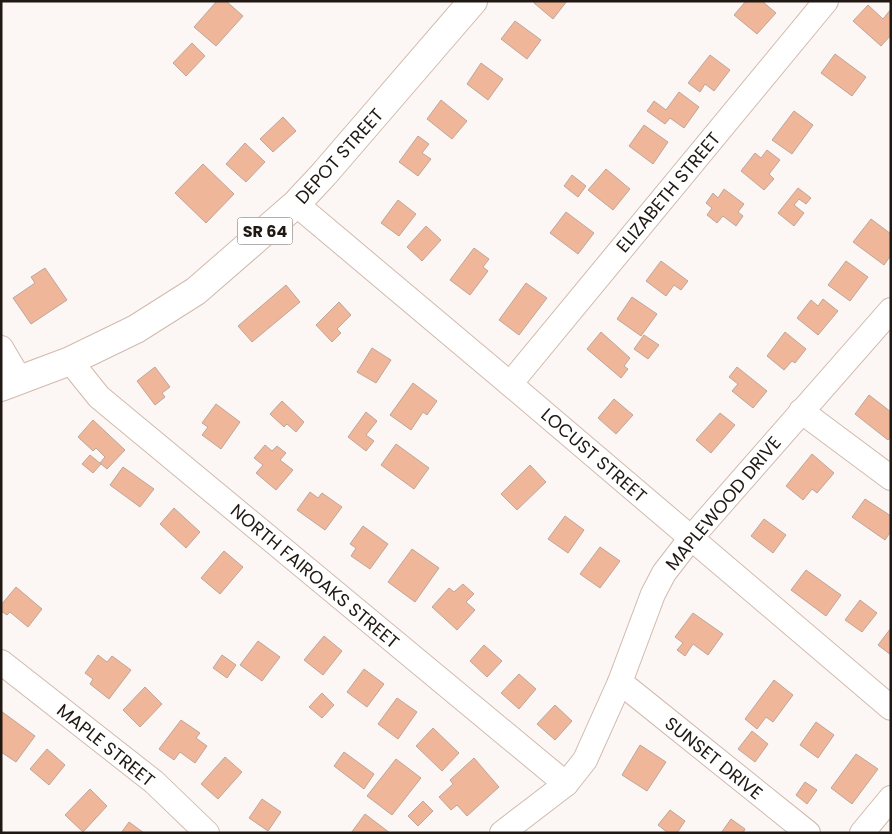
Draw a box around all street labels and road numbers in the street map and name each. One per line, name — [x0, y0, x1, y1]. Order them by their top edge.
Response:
street label: DEPOT STREET — [289, 103, 389, 209]
street label: ELIZABETH STREET — [610, 126, 726, 258]
road number: SR 64 — [238, 218, 292, 245]
street label: LOCUST STREET — [536, 402, 652, 508]
street label: MAPLEWOOD DRIVE — [659, 431, 787, 575]
street label: NORTH FAIROAKS STREET — [225, 498, 405, 654]
street label: MAPLE STREET — [52, 698, 160, 792]
street label: SUNSET DRIVE — [660, 711, 768, 805]

